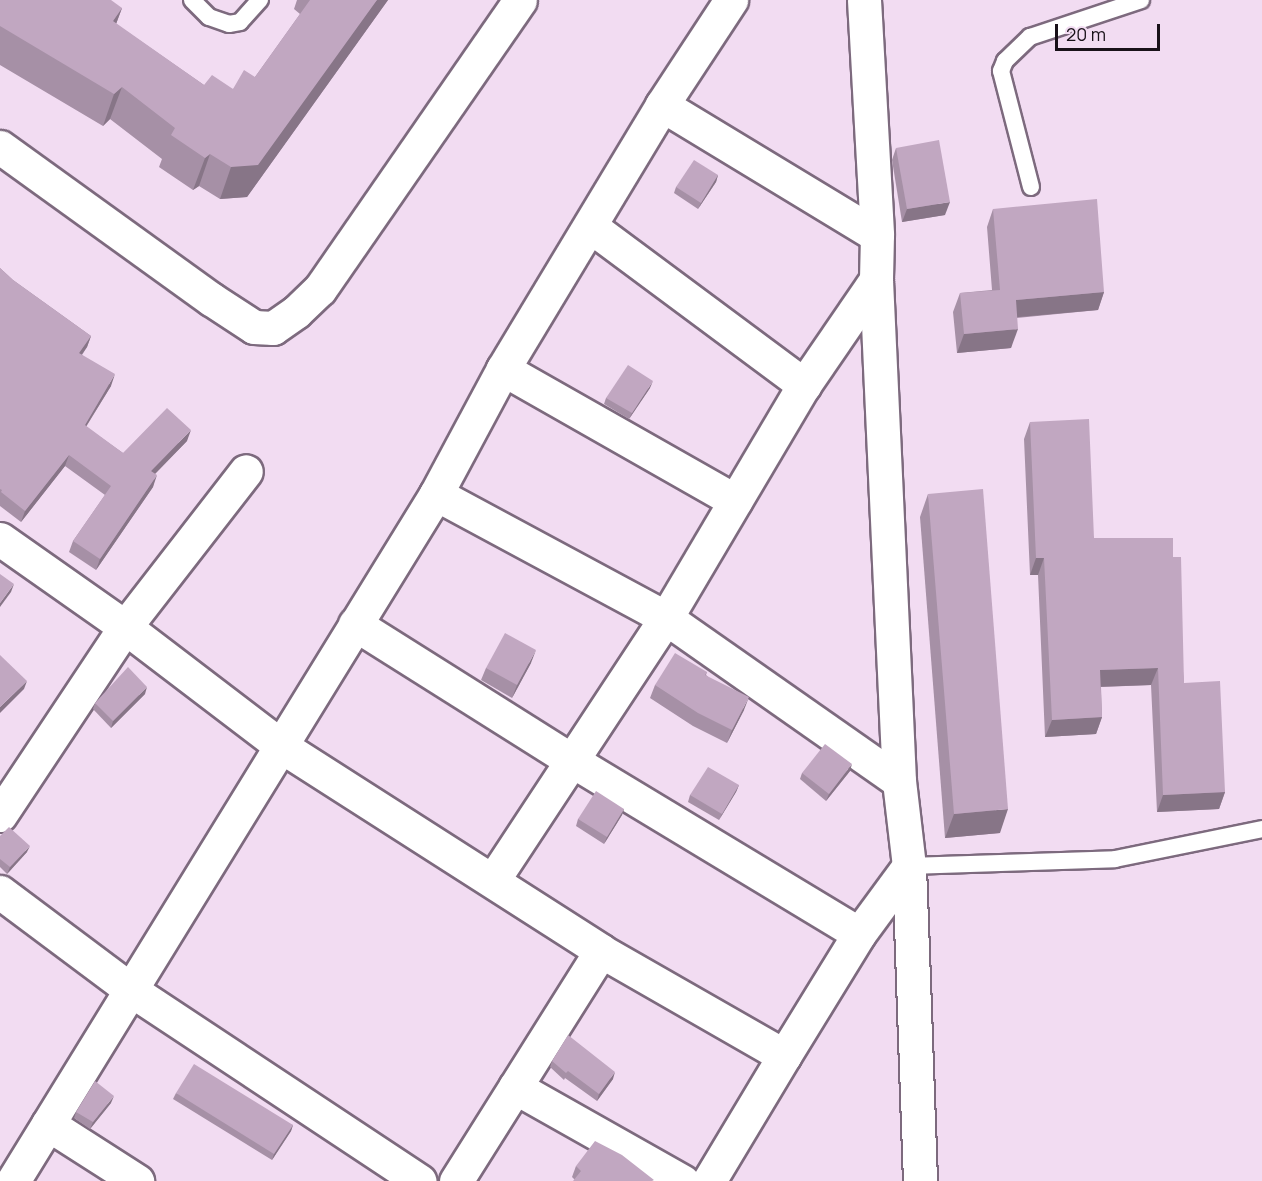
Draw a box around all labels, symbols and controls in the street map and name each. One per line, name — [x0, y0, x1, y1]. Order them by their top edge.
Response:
scale bar — [1058, 12, 1163, 50]
text: 20 m — [1066, 22, 1106, 46]

